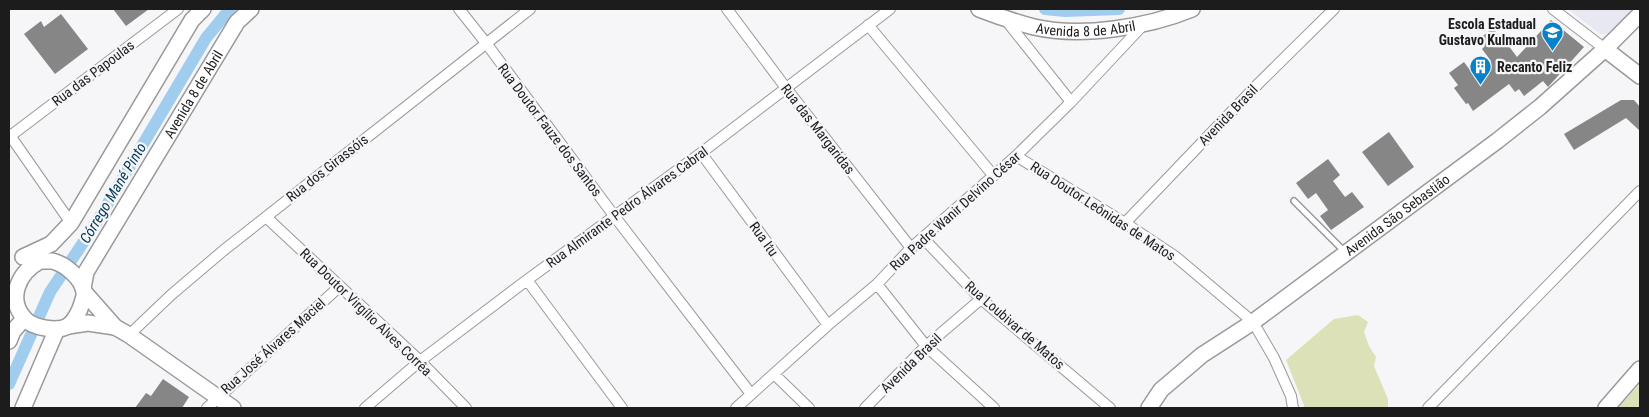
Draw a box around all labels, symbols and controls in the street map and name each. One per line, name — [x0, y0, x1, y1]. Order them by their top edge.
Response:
place label: Escola Estadual Gustavo Kulmann — [1439, 16, 1536, 48]
street label: Avenida 8 de Abril — [1035, 18, 1137, 39]
school or university icon: Escola Estadual Gustavo Kulmann — [1540, 20, 1564, 51]
street label: Rua das Papoulas — [49, 37, 137, 109]
street label: Avenida 8 de Abril — [161, 47, 226, 141]
building icon: Recanto Feliz — [1469, 55, 1493, 86]
place label: Recanto Feliz — [1497, 59, 1572, 75]
street label: Rua Doutor Fauze dos Santos — [495, 61, 605, 199]
street label: Rua das Margaridas — [778, 81, 858, 177]
street label: Avenida Brasil — [1195, 81, 1261, 149]
street label: Rua dos Girassóis — [283, 131, 371, 205]
water label: Córrego Mané Pinto — [76, 139, 150, 247]
street label: Rua Almirante Pedro Álvares Cabral — [543, 142, 711, 271]
street label: Rua Padre Wanir Delvino César — [887, 148, 1023, 274]
street label: Rua Doutor Leônidas de Matos — [1028, 158, 1178, 264]
street label: Avenida São Sebastião — [1342, 171, 1453, 259]
street label: Rua Itu — [746, 219, 782, 259]
street label: Rua Doutor Virgílio Alves Corrêa — [297, 245, 435, 379]
street label: Rua Loubivar de Matos — [962, 278, 1068, 372]
street label: Rua José Álvares Maciel — [217, 294, 329, 397]
street label: Avenida Brasil — [877, 330, 945, 396]

